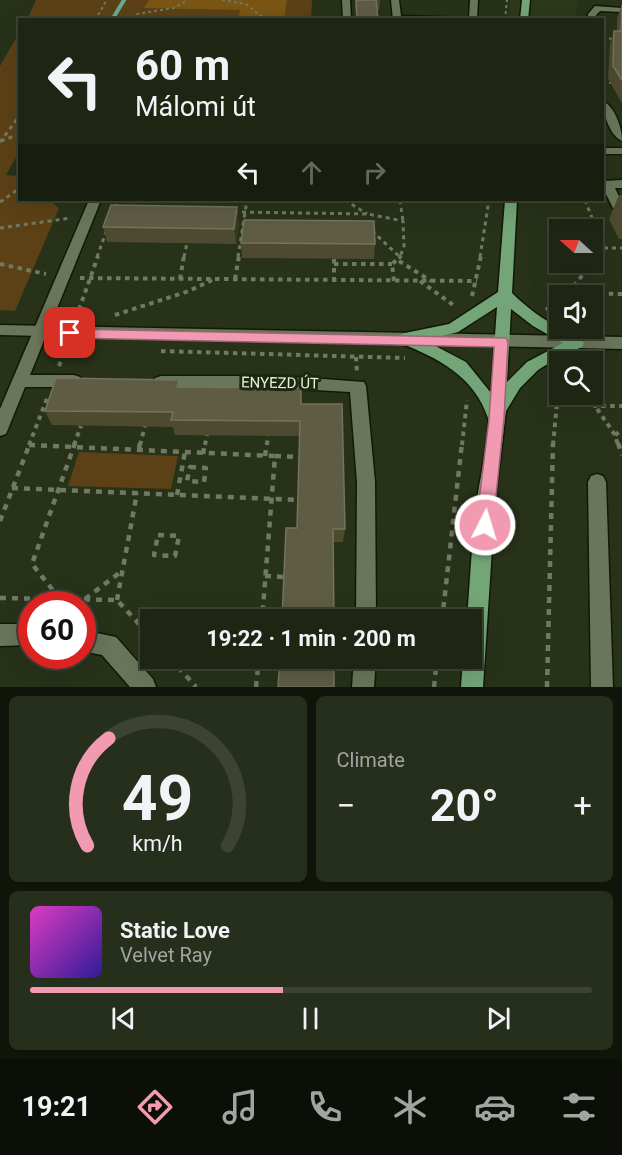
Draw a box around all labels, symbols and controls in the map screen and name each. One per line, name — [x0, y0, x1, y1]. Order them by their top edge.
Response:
text: 60 m — [135, 41, 230, 90]
icon: left — [36, 42, 114, 120]
text: Málomi út — [135, 91, 256, 123]
icon: left — [232, 156, 265, 189]
icon: ahead — [295, 156, 328, 189]
icon: right — [358, 156, 391, 189]
north arrow — [549, 219, 603, 273]
map controls — [549, 219, 603, 405]
button: sound — [549, 285, 603, 339]
pin — [44, 307, 95, 358]
icon: arrive — [53, 316, 86, 349]
button: search — [549, 351, 603, 405]
street label: ENYEZD ÚT — [241, 373, 319, 393]
position arrow — [453, 493, 517, 557]
speed limit sign: 60 — [18, 591, 96, 669]
text: 19:22 · 1 min · 200 m — [206, 626, 416, 651]
text: Climate — [337, 748, 405, 772]
text: 49 — [122, 762, 194, 835]
text: 20° — [430, 779, 499, 832]
text: − — [337, 786, 355, 825]
text: + — [573, 786, 592, 825]
text: km/h — [133, 831, 183, 856]
text: Static Love — [120, 918, 230, 943]
text: Velvet Ray — [120, 943, 212, 967]
icon: previous — [107, 1002, 140, 1035]
icon: pause — [294, 1002, 327, 1035]
icon: next — [482, 1002, 515, 1035]
icon: directions — [134, 1086, 176, 1128]
icon: music — [219, 1086, 261, 1128]
icon: phone — [304, 1086, 346, 1128]
icon: climate — [389, 1086, 431, 1128]
icon: car — [474, 1086, 516, 1128]
icon: filters — [558, 1086, 600, 1128]
text: 19:21 — [21, 1091, 91, 1123]

